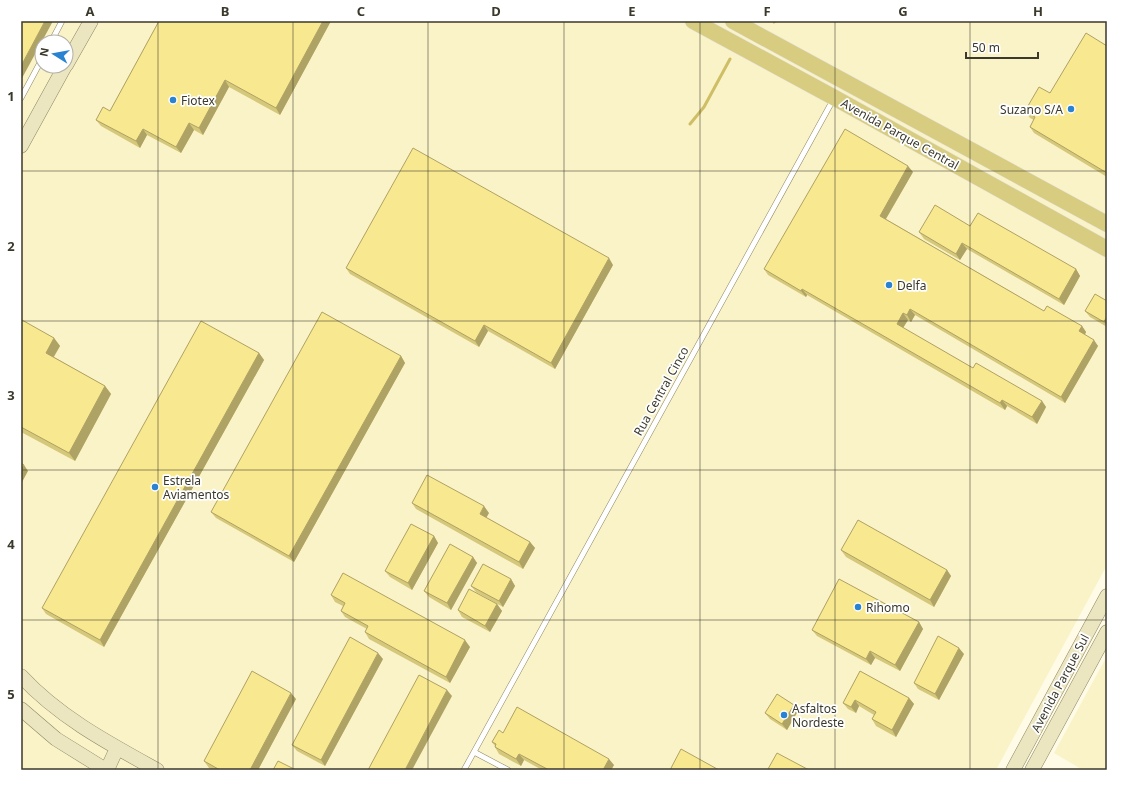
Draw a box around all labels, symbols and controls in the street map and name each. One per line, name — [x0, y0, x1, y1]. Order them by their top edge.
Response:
text: A — [86, 2, 95, 20]
text: B — [221, 2, 229, 20]
text: C — [357, 2, 365, 20]
text: D — [491, 2, 501, 20]
text: E — [628, 2, 636, 20]
text: F — [763, 2, 771, 20]
text: G — [898, 2, 908, 20]
text: H — [1033, 2, 1043, 20]
north arrow — [34, 34, 74, 74]
scale bar — [966, 34, 1038, 60]
text: 50 m — [972, 39, 1000, 56]
text: N — [35, 46, 52, 58]
text: 1 — [7, 87, 15, 105]
place label: Fiotex — [181, 92, 215, 109]
street label: Avenida Parque Central — [838, 94, 962, 174]
marker: Fiotex — [168, 95, 178, 105]
place label: Suzano S/A — [1000, 101, 1063, 118]
marker: Suzano S/A — [1066, 104, 1076, 114]
text: 2 — [7, 237, 15, 255]
place label: Delfa — [897, 277, 926, 294]
marker: Delfa — [884, 280, 894, 290]
street label: Rua Central Cinco — [629, 343, 693, 439]
text: 3 — [7, 386, 15, 404]
place label: Estrela Aviamentos — [163, 472, 230, 503]
marker: Estrela Aviamentos — [150, 482, 160, 492]
text: 4 — [7, 535, 15, 553]
place label: Rihomo — [866, 599, 910, 616]
marker: Rihomo — [853, 602, 863, 612]
street label: Avenida Parque Sul — [1027, 631, 1093, 735]
text: 5 — [7, 685, 15, 703]
place label: Asfaltos Nordeste — [792, 700, 844, 731]
marker: Asfaltos Nordeste — [779, 710, 789, 720]

